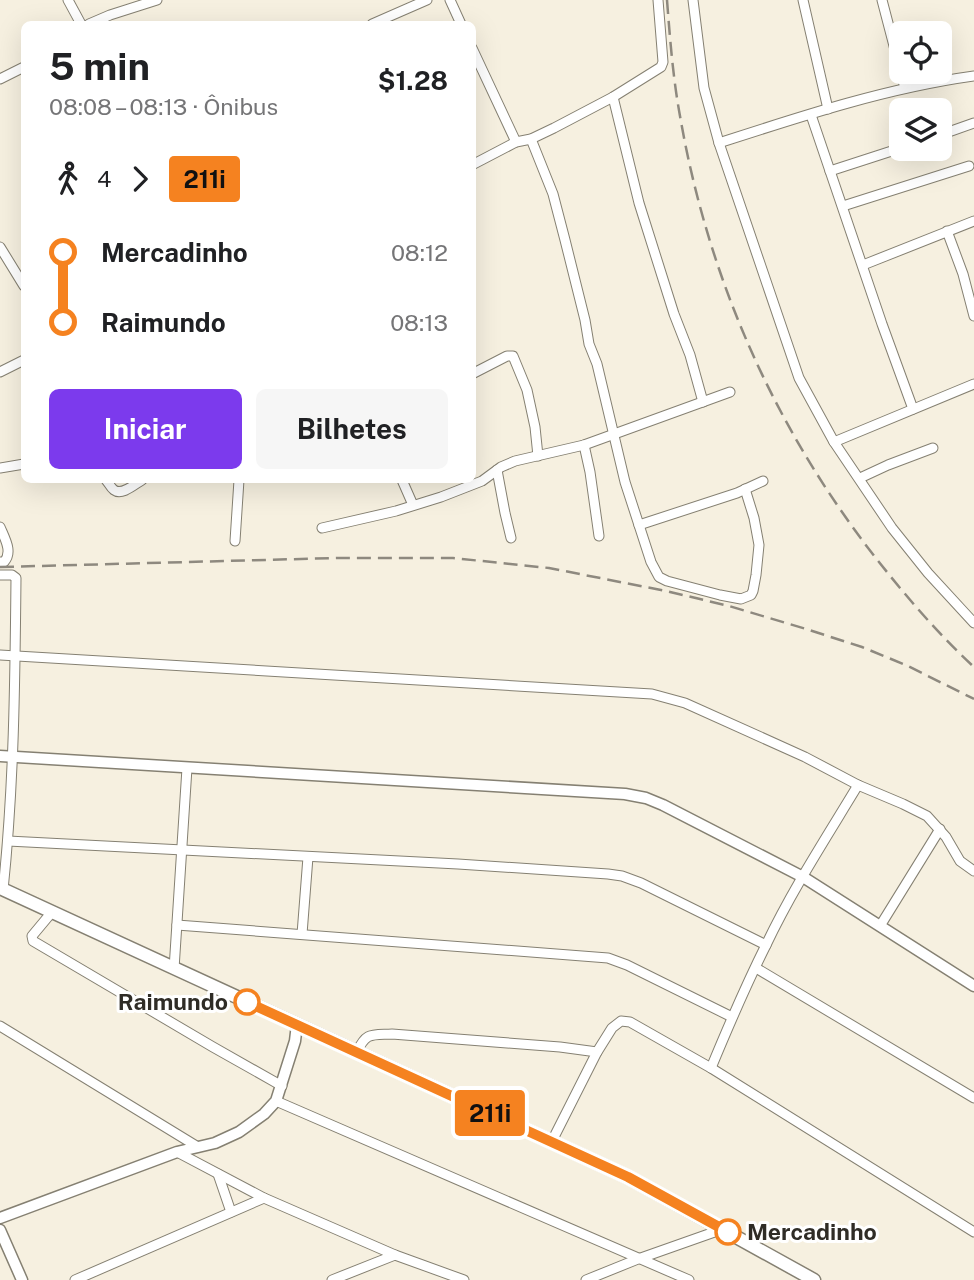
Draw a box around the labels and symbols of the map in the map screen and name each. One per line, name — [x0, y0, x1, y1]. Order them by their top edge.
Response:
place label: Raimundo — [118, 988, 228, 1015]
marker: Raimundo — [234, 989, 260, 1015]
line badge: 211i — [441, 1090, 539, 1136]
place label: Mercadinho — [747, 1218, 877, 1245]
marker: Mercadinho — [715, 1219, 741, 1245]

